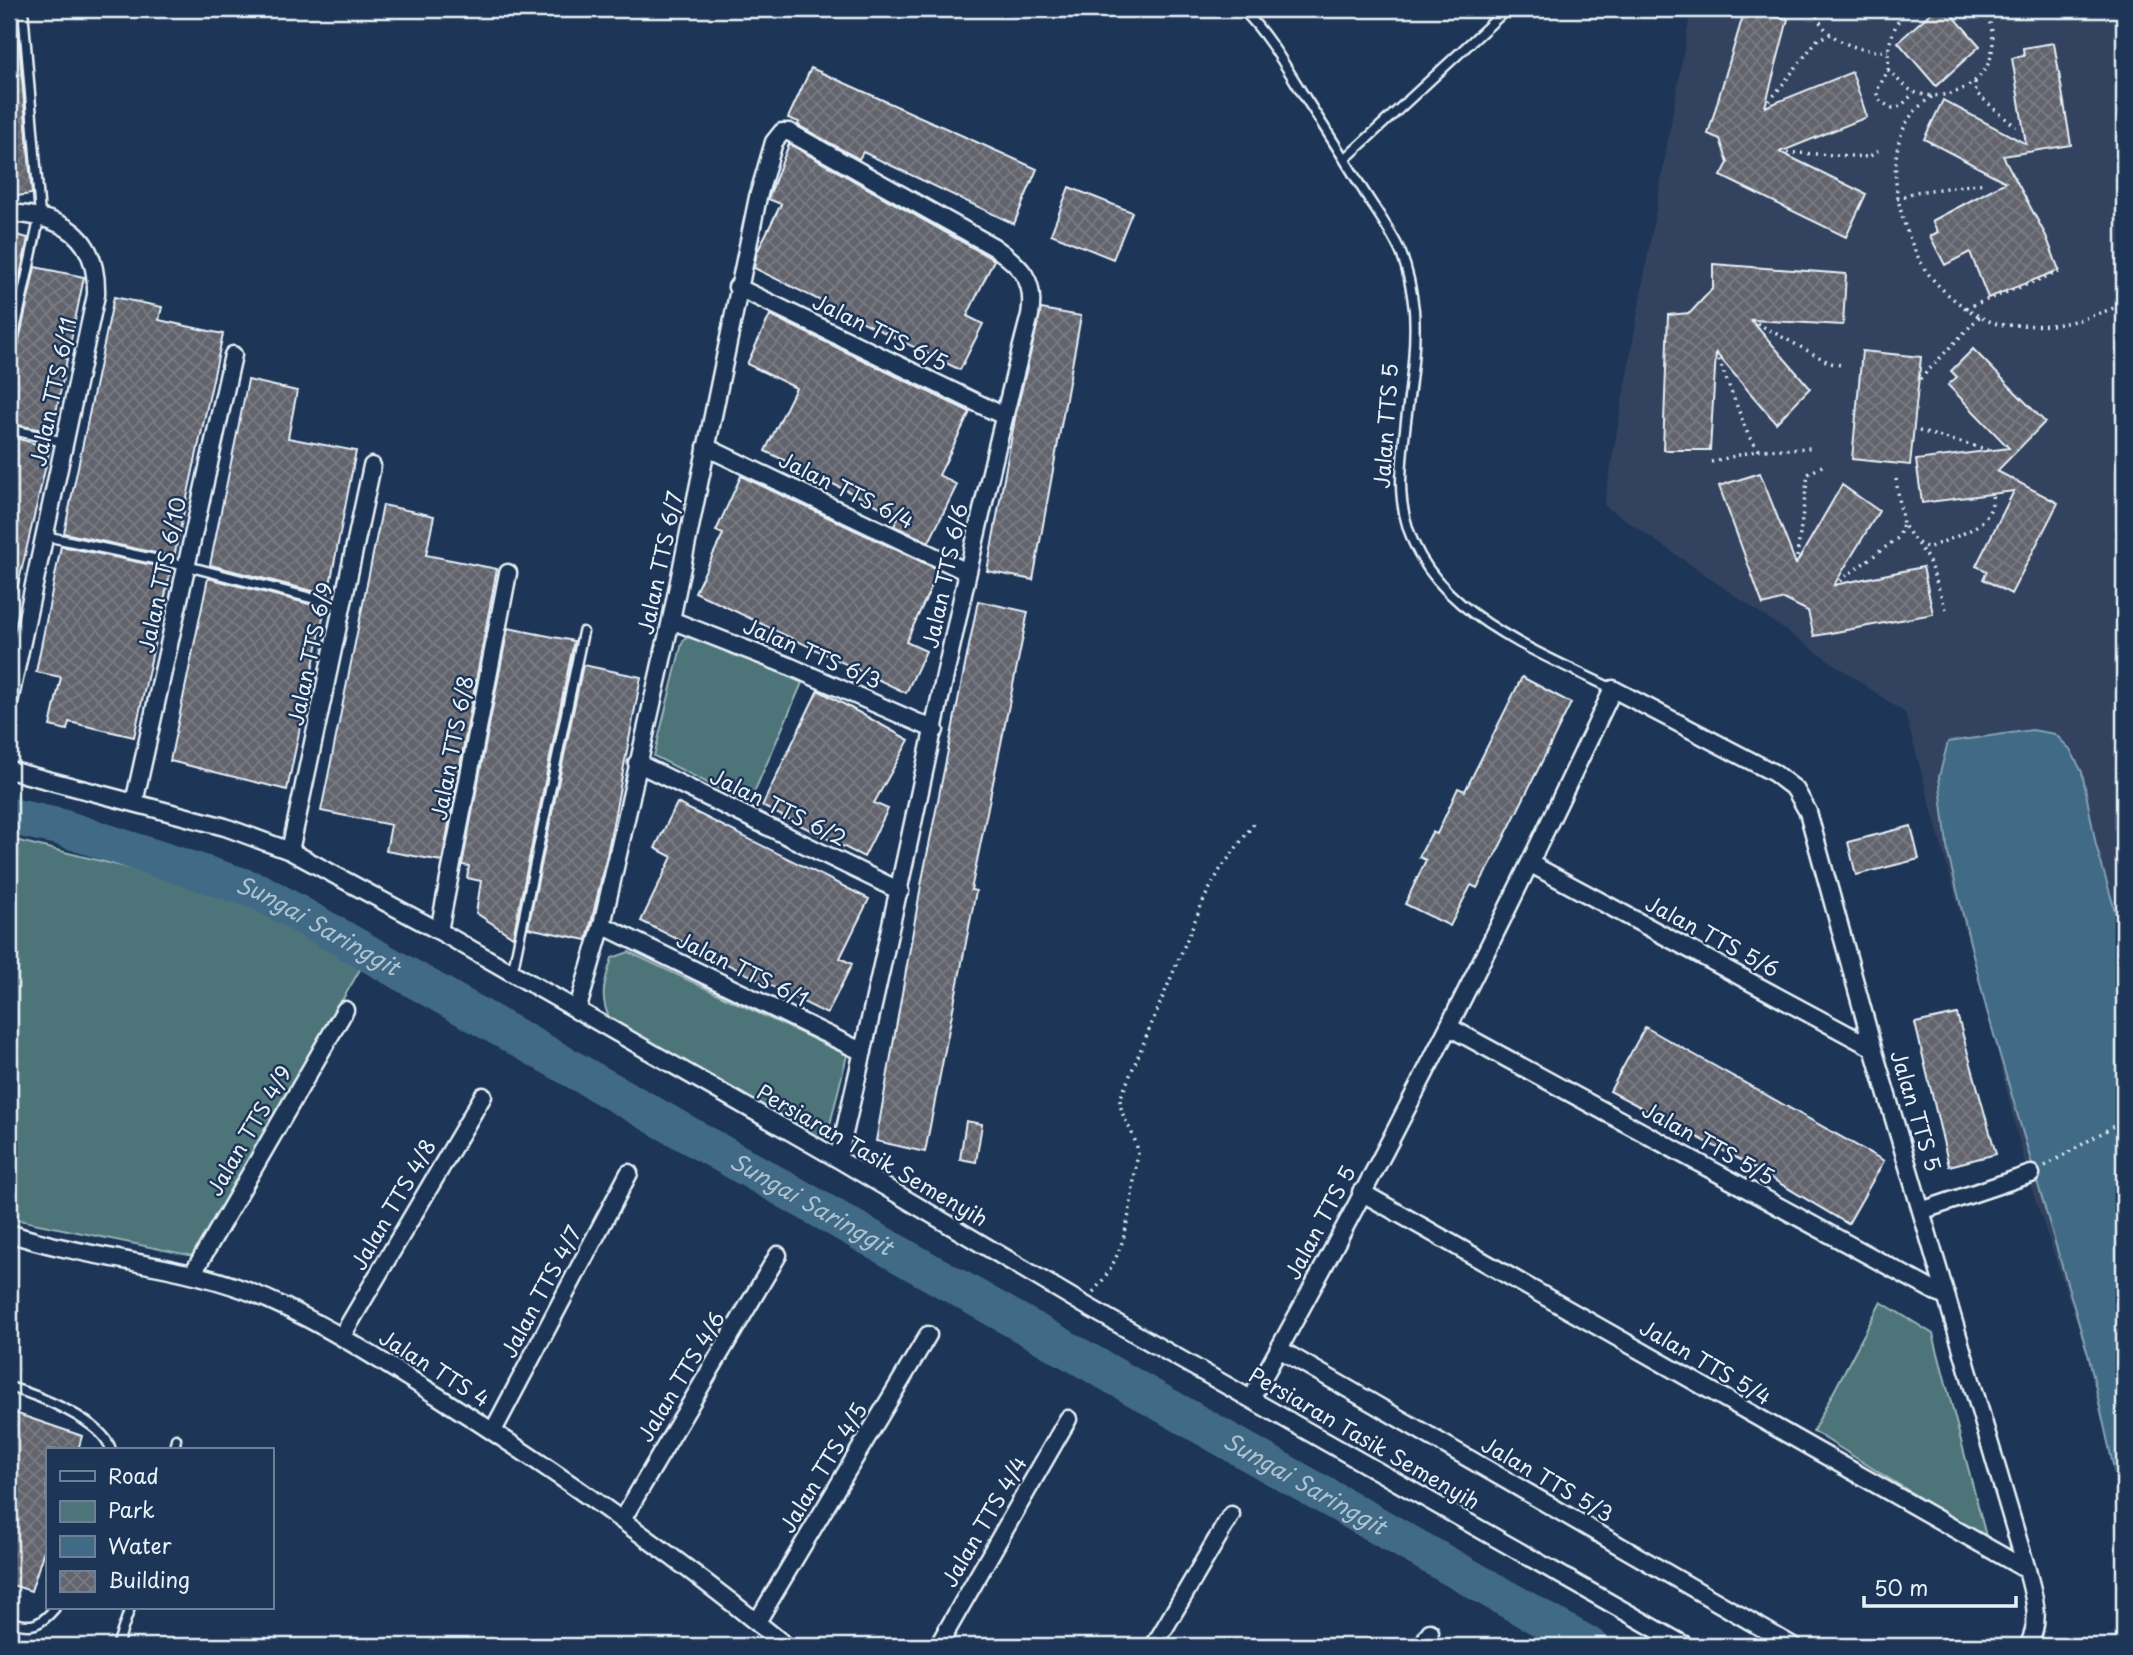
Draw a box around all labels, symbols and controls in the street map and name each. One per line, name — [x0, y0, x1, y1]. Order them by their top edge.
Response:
street label: Jalan TTS 6/5 — [808, 285, 954, 378]
street label: Jalan TTS 6/11 — [21, 314, 83, 469]
street label: Jalan TTS 5 — [1365, 362, 1405, 489]
street label: Jalan TTS 6/4 — [774, 443, 920, 536]
street label: Jalan TTS 6/7 — [628, 488, 690, 637]
street label: Jalan TTS 6/10 — [129, 494, 193, 655]
street label: Jalan TTS 6/6 — [913, 500, 975, 651]
street label: Jalan TTS 6/9 — [278, 579, 340, 728]
street label: Jalan TTS 6/3 — [739, 609, 887, 696]
street label: Jalan TTS 6/8 — [421, 673, 481, 823]
street label: Jalan TTS 6/2 — [705, 759, 852, 853]
water label: Sungai Saringgit — [232, 866, 409, 985]
street label: Jalan TTS 5/6 — [1640, 886, 1786, 984]
street label: Jalan TTS 6/1 — [672, 922, 814, 1014]
street label: Jalan TTS 5 — [1883, 1046, 1951, 1175]
street label: Jalan TTS 4/9 — [198, 1059, 299, 1201]
street label: Persiaran Tasik Semenyih — [752, 1075, 994, 1234]
street label: Jalan TTS 5/5 — [1637, 1093, 1781, 1192]
street label: Jalan TTS 4/8 — [342, 1132, 443, 1276]
water label: Sungai Saringgit — [724, 1143, 902, 1265]
street label: Jalan TTS 5 — [1276, 1159, 1363, 1285]
street label: Jalan TTS 4/7 — [492, 1219, 589, 1363]
street label: Jalan TTS 4/6 — [629, 1305, 732, 1447]
street label: Jalan TTS 5/4 — [1634, 1311, 1778, 1412]
street label: Jalan TTS 4 — [374, 1321, 497, 1414]
street label: Persiaran Tasik Semenyih — [1244, 1358, 1486, 1517]
street label: Jalan TTS 4/5 — [771, 1396, 874, 1538]
water label: Sungai Saringgit — [1217, 1423, 1395, 1544]
street label: Jalan TTS 5/3 — [1476, 1427, 1620, 1529]
legend — [46, 1448, 273, 1610]
street label: Jalan TTS 4/4 — [933, 1449, 1034, 1593]
text: Road — [108, 1459, 159, 1491]
text: Park — [108, 1493, 155, 1525]
text: Water — [108, 1529, 172, 1561]
text: Building — [108, 1563, 190, 1595]
scale bar — [1864, 1564, 2016, 1608]
text: 50 m — [1874, 1571, 1928, 1603]

